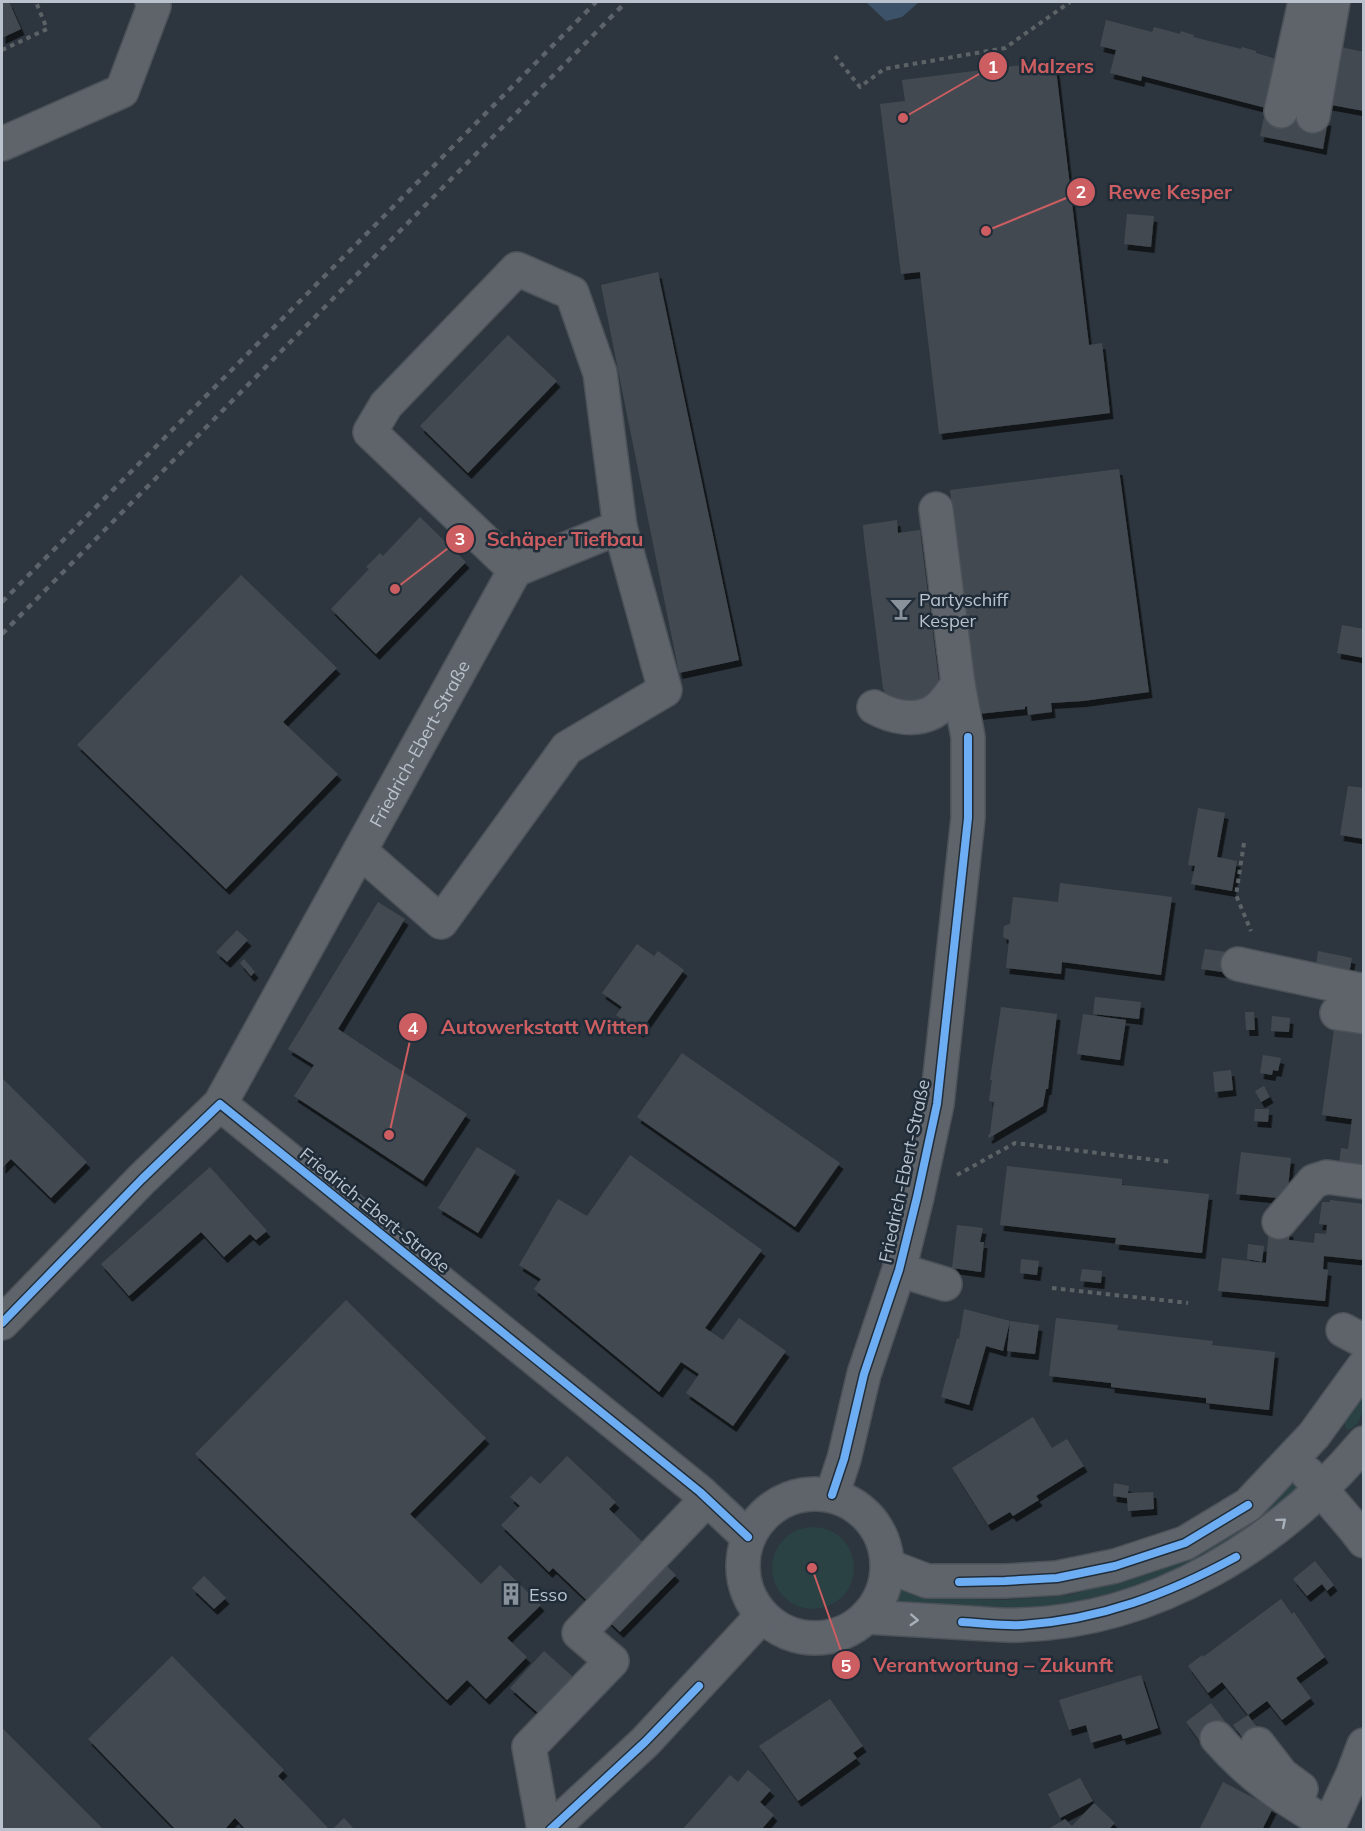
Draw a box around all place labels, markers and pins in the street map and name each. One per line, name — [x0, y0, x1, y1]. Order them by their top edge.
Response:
callout: Malzers — [978, 47, 1107, 85]
callout: Rewe Kesper — [1066, 173, 1244, 211]
callout: Schäper Tiefbau — [445, 520, 655, 558]
place label: Partyschiff Kesper — [919, 588, 1009, 632]
bar icon: Partyschiff Kesper — [888, 596, 914, 622]
callout: Autowerkstatt Witten — [398, 1008, 661, 1046]
building icon: Esso — [498, 1581, 524, 1607]
place label: Esso — [529, 1583, 568, 1606]
callout: Verantwortung – Zukunft — [831, 1646, 1125, 1684]

